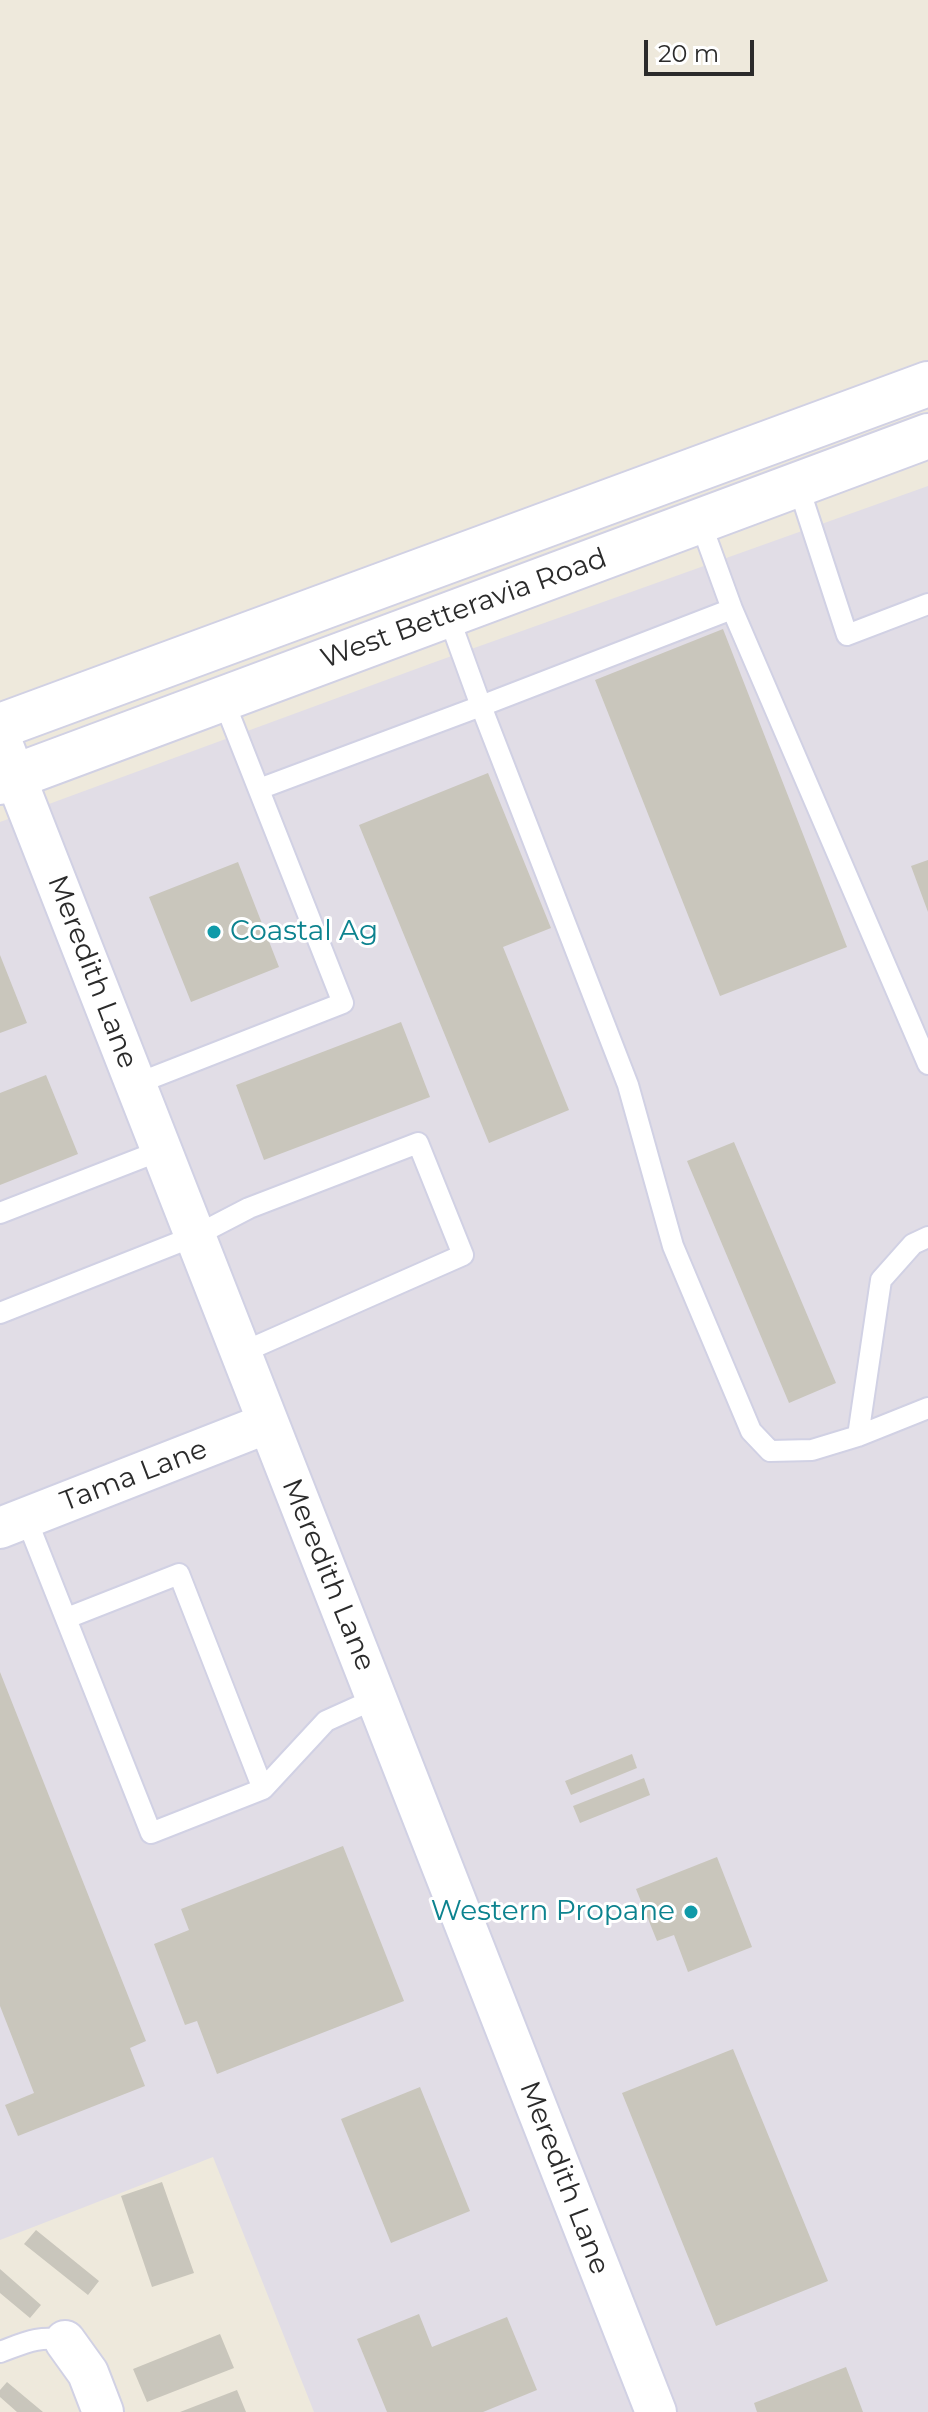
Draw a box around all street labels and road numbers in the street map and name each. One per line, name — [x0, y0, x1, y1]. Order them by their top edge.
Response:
street label: West Betteravia Road — [316, 542, 612, 676]
street label: Meredith Lane — [40, 871, 144, 1073]
street label: Tama Lane — [56, 1433, 212, 1519]
street label: Meredith Lane — [274, 1474, 382, 1676]
street label: Meredith Lane — [512, 2077, 616, 2279]

